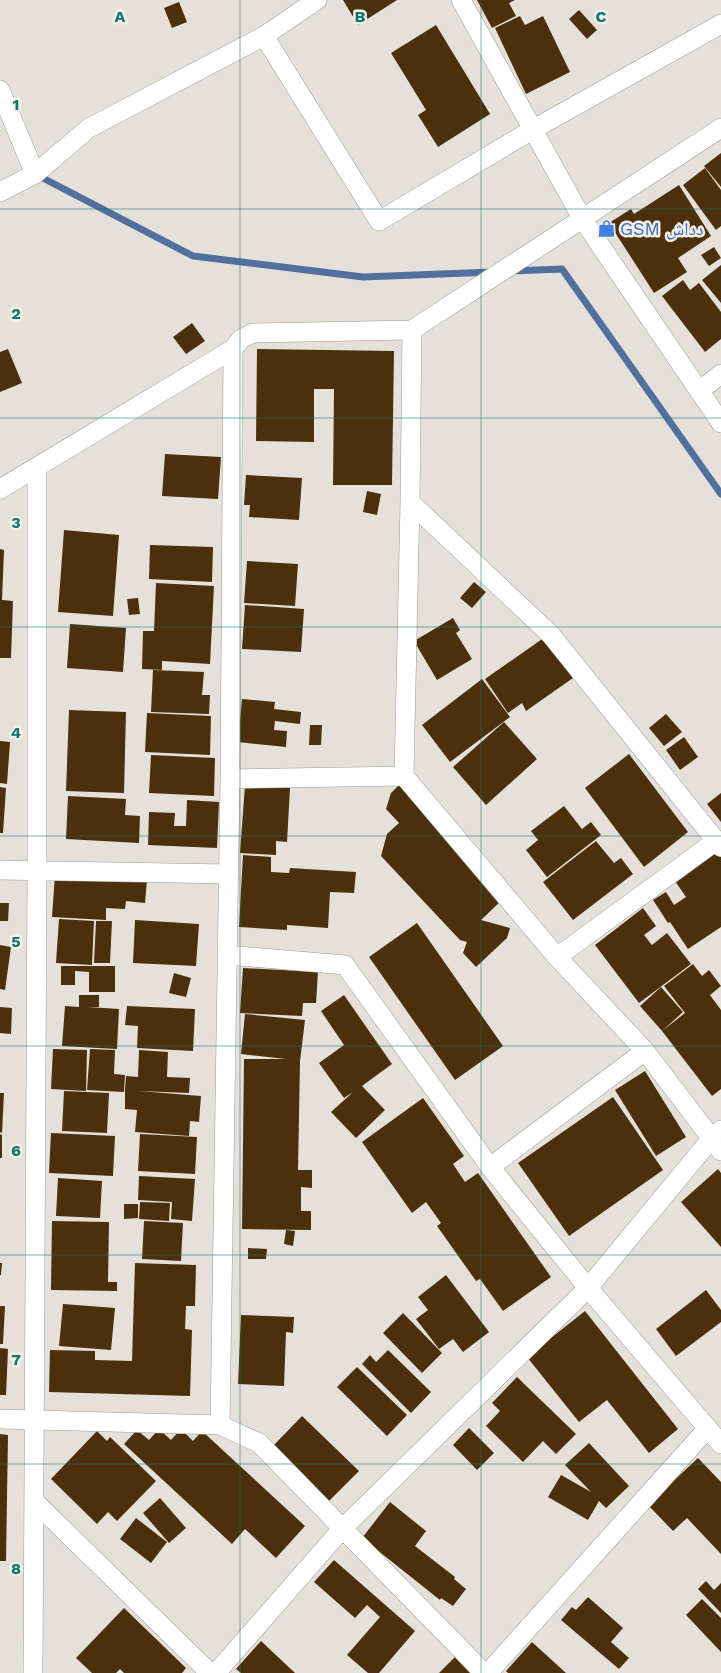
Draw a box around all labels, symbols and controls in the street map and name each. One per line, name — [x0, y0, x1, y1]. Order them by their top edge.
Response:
text: A — [115, 7, 126, 26]
text: B — [355, 7, 366, 26]
text: C — [596, 7, 607, 26]
text: 1 — [13, 95, 19, 114]
shop icon: GSM دداش — [596, 218, 616, 238]
place label: GSM دداش — [620, 218, 704, 240]
text: 2 — [11, 304, 21, 323]
text: 3 — [11, 513, 21, 532]
text: 4 — [11, 723, 21, 742]
text: 5 — [11, 932, 21, 951]
text: 6 — [11, 1141, 21, 1160]
text: 7 — [11, 1350, 21, 1369]
text: 8 — [11, 1559, 21, 1578]

